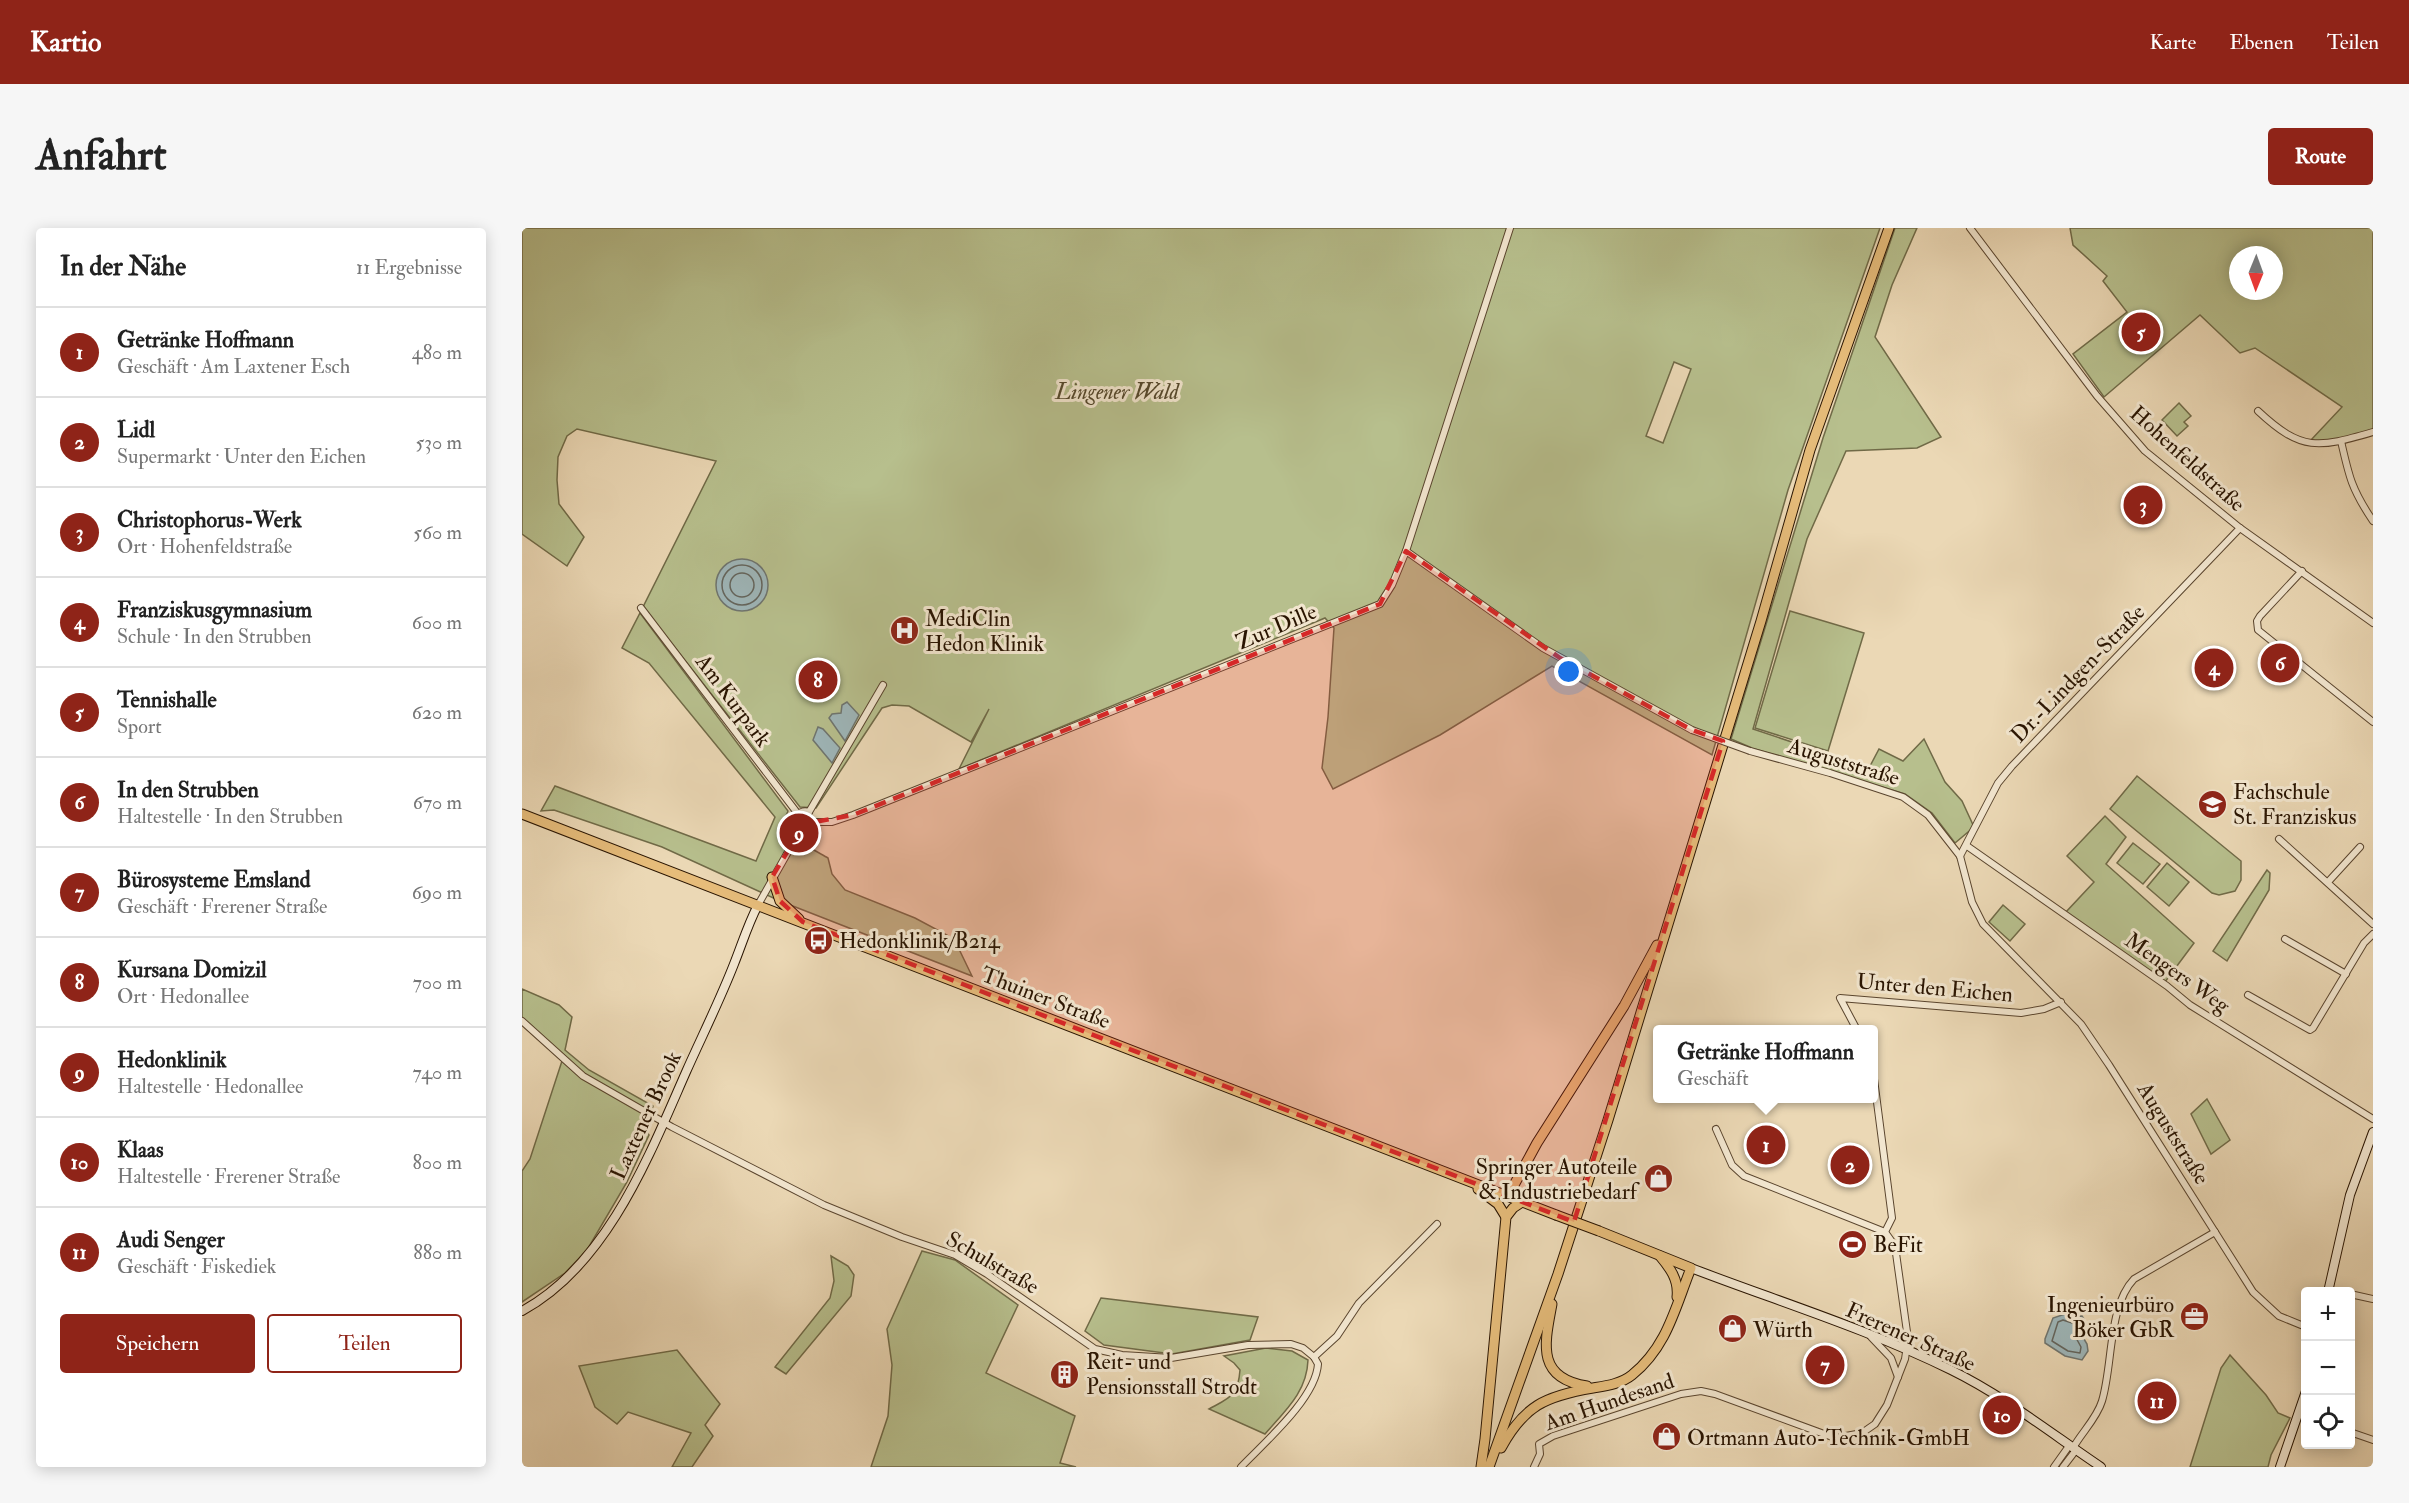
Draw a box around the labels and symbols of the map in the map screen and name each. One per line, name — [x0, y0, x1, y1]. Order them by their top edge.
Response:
north arrow — [2229, 246, 2283, 300]
pin: 5 — [2122, 310, 2160, 354]
park label: Lingener Wald — [1054, 378, 1180, 406]
street label: Hohenfeldstraße — [2124, 400, 2251, 518]
pin: 3 — [2124, 482, 2162, 528]
street label: Zur Dille — [1232, 597, 1321, 656]
street label: Dr.-Lindgen-Straße — [2005, 599, 2151, 749]
place label: MediClin Hedon Klinik — [925, 605, 1044, 658]
hospital icon: MediClin Hedon Klinik — [888, 615, 920, 647]
pin: 6 — [2260, 640, 2300, 686]
pin: 4 — [2194, 646, 2234, 690]
street label: Am Kurpark — [688, 648, 777, 754]
your location — [1554, 657, 1583, 686]
pin: 8 — [798, 658, 838, 702]
street label: Auguststraße — [1784, 731, 1903, 792]
place label: Fachschule St. Franziskus — [2233, 778, 2356, 831]
school or university icon: Fachschule St. Franziskus — [2196, 788, 2228, 820]
pin: 9 — [780, 810, 818, 856]
bus stop icon: Hedonklinik/B214 — [802, 924, 834, 956]
street label: Mengers Weg — [2119, 926, 2236, 1020]
place label: Hedonklinik/B214 — [839, 927, 1001, 955]
street label: Thuiner Straße — [977, 960, 1114, 1035]
street label: Unter den Eichen — [1856, 967, 2014, 1009]
street label: Laxtener Brook — [604, 1046, 688, 1184]
street label: Auguststraße — [2130, 1076, 2216, 1190]
pin: 1 — [1746, 1122, 1786, 1168]
pin: 2 — [1830, 1142, 1870, 1188]
place label: Springer Autoteile & Industriebedarf — [1476, 1153, 1640, 1206]
shop icon: Springer Autoteile & Industriebedarf — [1642, 1163, 1674, 1195]
street label: Schulstraße — [941, 1225, 1044, 1301]
sports icon: BeFit — [1836, 1228, 1868, 1260]
place label: BeFit — [1873, 1231, 1923, 1259]
place label: Ingenieurbüro Böker GbR — [2047, 1291, 2175, 1344]
street label: Frerener Straße — [1841, 1296, 1980, 1378]
office icon: Ingenieurbüro Böker GbR — [2179, 1301, 2211, 1333]
shop icon: Würth — [1716, 1313, 1748, 1345]
place label: Würth — [1752, 1316, 1813, 1344]
pin: 7 — [1806, 1342, 1844, 1388]
place label: Reit- und Pensionsstall Strodt — [1086, 1348, 1257, 1401]
building icon: Reit- und Pensionsstall Strodt — [1049, 1358, 1081, 1390]
street label: Am Hundesand — [1540, 1367, 1678, 1437]
pin: 11 — [2138, 1378, 2176, 1424]
pin: 10 — [1982, 1392, 2022, 1438]
shop icon: Ortmann Auto-Technik-GmbH — [1650, 1421, 1682, 1453]
place label: Ortmann Auto-Technik-GmbH — [1687, 1424, 1970, 1452]

